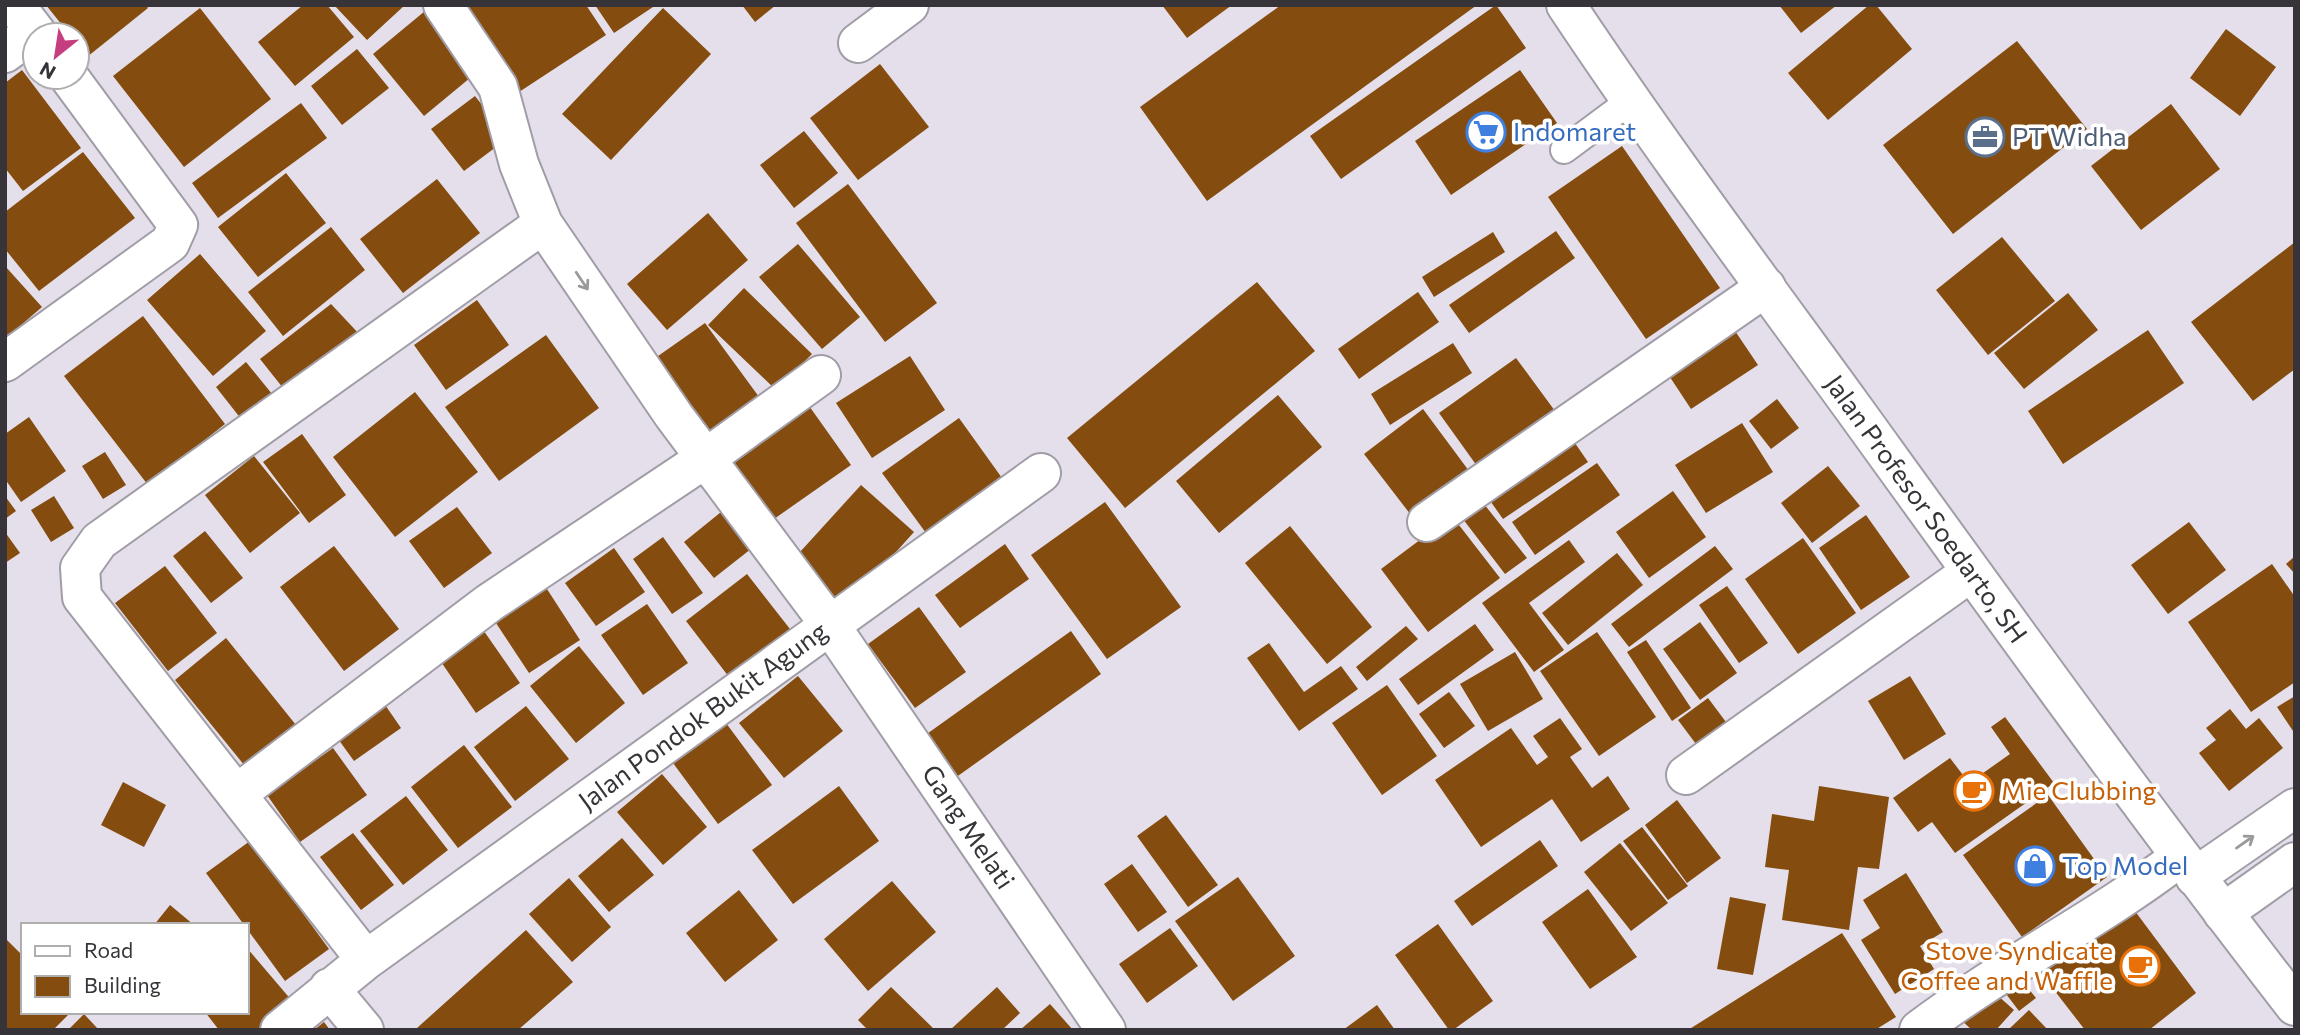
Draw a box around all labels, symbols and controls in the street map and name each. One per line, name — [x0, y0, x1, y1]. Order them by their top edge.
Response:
north arrow — [21, 21, 91, 91]
text: N — [35, 58, 59, 85]
supermarket icon: Indomaret — [1465, 111, 1507, 153]
place label: Indomaret — [1513, 115, 1636, 146]
office icon: PT Widha — [1964, 116, 2006, 158]
place label: PT Widha — [2012, 120, 2127, 151]
one-way arrow — [574, 271, 589, 290]
street label: Jalan Profesor Soedarto, SH — [1820, 368, 2035, 648]
street label: Jalan Pondok Bukit Agung — [572, 614, 833, 815]
street label: Gang Melati — [916, 758, 1022, 894]
cafe icon: Mie Clubbing — [1953, 770, 1995, 812]
place label: Mie Clubbing — [2001, 774, 2157, 805]
one-way arrow — [2234, 835, 2254, 849]
shop icon: Top Model — [2014, 845, 2056, 887]
place label: Top Model — [2062, 849, 2188, 880]
legend — [21, 923, 248, 1014]
place label: Stove Syndicate Coffee and Waffle — [1901, 934, 2113, 995]
text: Road — [84, 937, 133, 962]
cafe icon: Stove Syndicate Coffee and Waffle — [2119, 945, 2161, 987]
text: Building — [84, 972, 161, 997]

